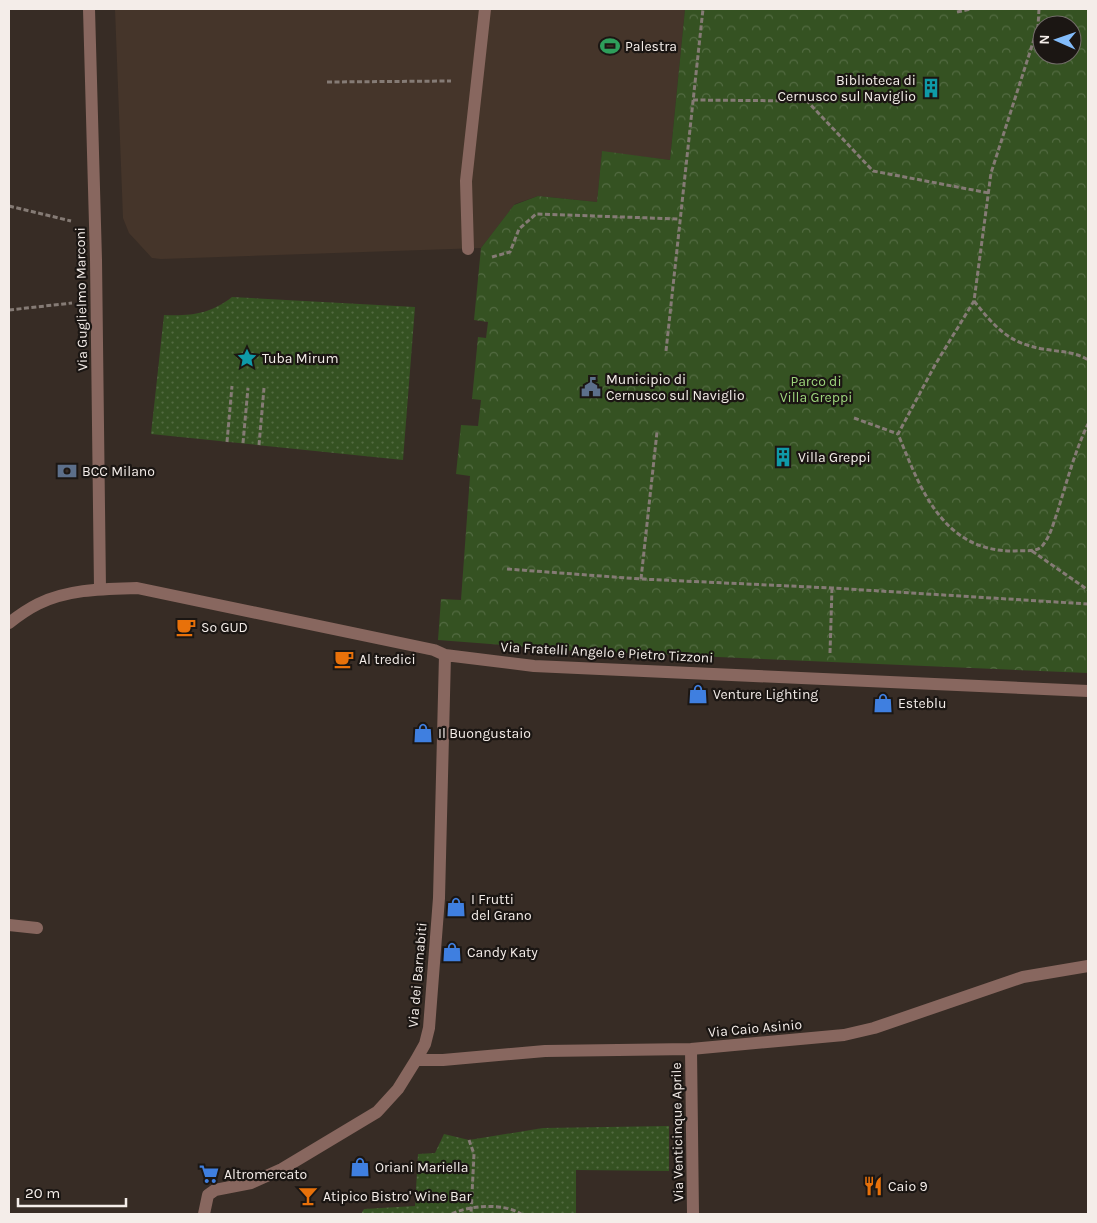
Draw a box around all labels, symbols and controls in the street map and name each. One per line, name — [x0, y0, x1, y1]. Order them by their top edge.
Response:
north arrow — [1032, 15, 1082, 65]
text: N — [1036, 34, 1053, 45]
sports icon: Palestra — [599, 35, 621, 57]
place label: Palestra — [625, 38, 677, 55]
place label: Biblioteca di Cernusco sul Naviglio — [777, 72, 916, 105]
building icon: Biblioteca di Cernusco sul Naviglio — [920, 77, 942, 99]
street label: Via Guglielmo Marconi — [72, 227, 91, 371]
place icon: Tuba Mirum — [236, 347, 258, 369]
place label: Tuba Mirum — [262, 350, 339, 367]
place label: Municipio di Cernusco sul Naviglio — [606, 371, 745, 404]
park label: Parco di Villa Greppi — [780, 373, 852, 406]
public building icon: Municipio di Cernusco sul Naviglio — [580, 376, 602, 398]
building icon: Villa Greppi — [772, 446, 794, 468]
place label: Villa Greppi — [798, 449, 871, 466]
bank icon: BCC Milano — [56, 460, 78, 482]
place label: BCC Milano — [82, 463, 155, 480]
cafe icon: So GUD — [175, 616, 197, 638]
place label: So GUD — [201, 619, 248, 636]
street label: Via Fratelli Angelo e Pietro Tizzoni — [500, 638, 714, 667]
cafe icon: Al tredici — [333, 648, 355, 670]
place label: Al tredici — [359, 651, 416, 668]
shop icon: Venture Lighting — [687, 683, 709, 705]
place label: Venture Lighting — [713, 686, 818, 703]
shop icon: Esteblu — [872, 692, 894, 714]
place label: Esteblu — [898, 695, 946, 712]
shop icon: Il Buongustaio — [412, 722, 434, 744]
place label: Il Buongustaio — [438, 725, 531, 742]
place label: I Frutti del Grano — [471, 891, 532, 924]
shop icon: I Frutti del Grano — [445, 896, 467, 918]
street label: Via dei Barnabiti — [404, 922, 431, 1028]
shop icon: Candy Katy — [441, 941, 463, 963]
place label: Candy Katy — [467, 944, 538, 961]
street label: Via Caio Asinio — [707, 1016, 803, 1041]
street label: Via Venticinque Aprile — [668, 1062, 687, 1202]
shop icon: Oriani Mariella — [349, 1156, 371, 1178]
place label: Oriani Mariella — [375, 1159, 468, 1176]
supermarket icon: Altromercato — [198, 1163, 220, 1185]
place label: Altromercato — [224, 1166, 307, 1183]
restaurant icon: Caio 9 — [862, 1175, 884, 1197]
scale bar — [18, 1176, 125, 1208]
place label: Caio 9 — [888, 1178, 928, 1195]
text: 20 m — [25, 1184, 60, 1202]
bar icon: Atipico Bistro' Wine Bar — [297, 1185, 319, 1207]
place label: Atipico Bistro' Wine Bar — [323, 1188, 473, 1205]

